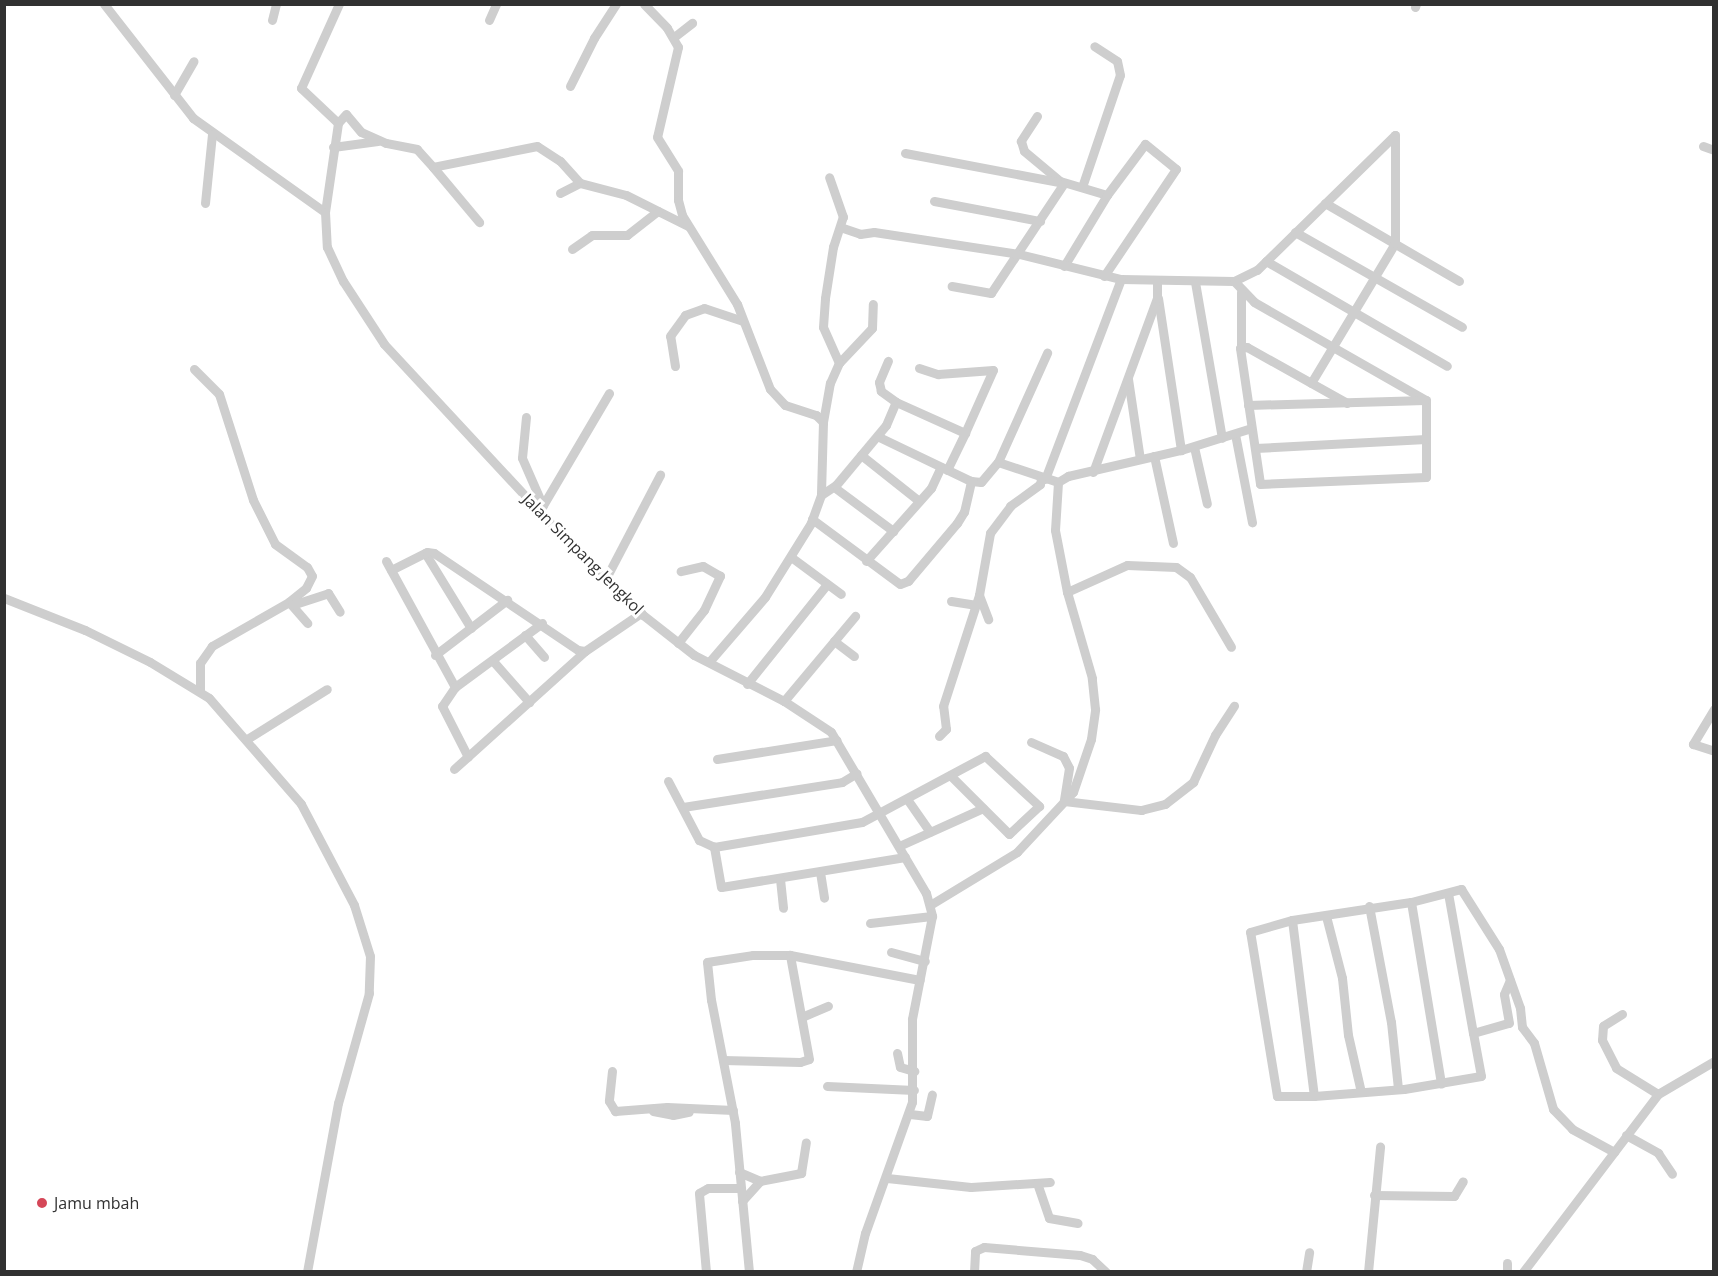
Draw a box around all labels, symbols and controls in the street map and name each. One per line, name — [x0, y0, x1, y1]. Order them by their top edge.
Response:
street label: Jalan Simpang Jengkol — [519, 490, 647, 618]
place label: Jamu mbah — [54, 1193, 139, 1213]
marker: Jamu mbah — [35, 1196, 49, 1210]

